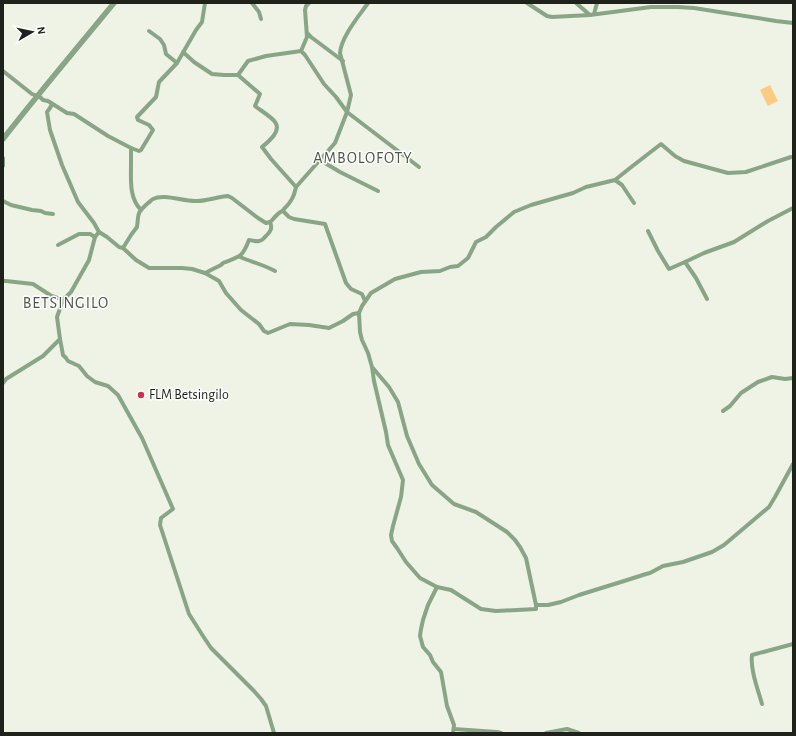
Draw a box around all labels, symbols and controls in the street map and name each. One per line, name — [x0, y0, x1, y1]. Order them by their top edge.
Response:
north arrow — [12, 12, 52, 52]
text: N — [35, 26, 47, 35]
district label: AMBOLOFOTY — [313, 150, 413, 166]
district label: BETSINGILO — [23, 295, 109, 311]
place label: FLM Betsingilo — [149, 388, 229, 402]
marker: FLM Betsingilo — [136, 390, 146, 400]

